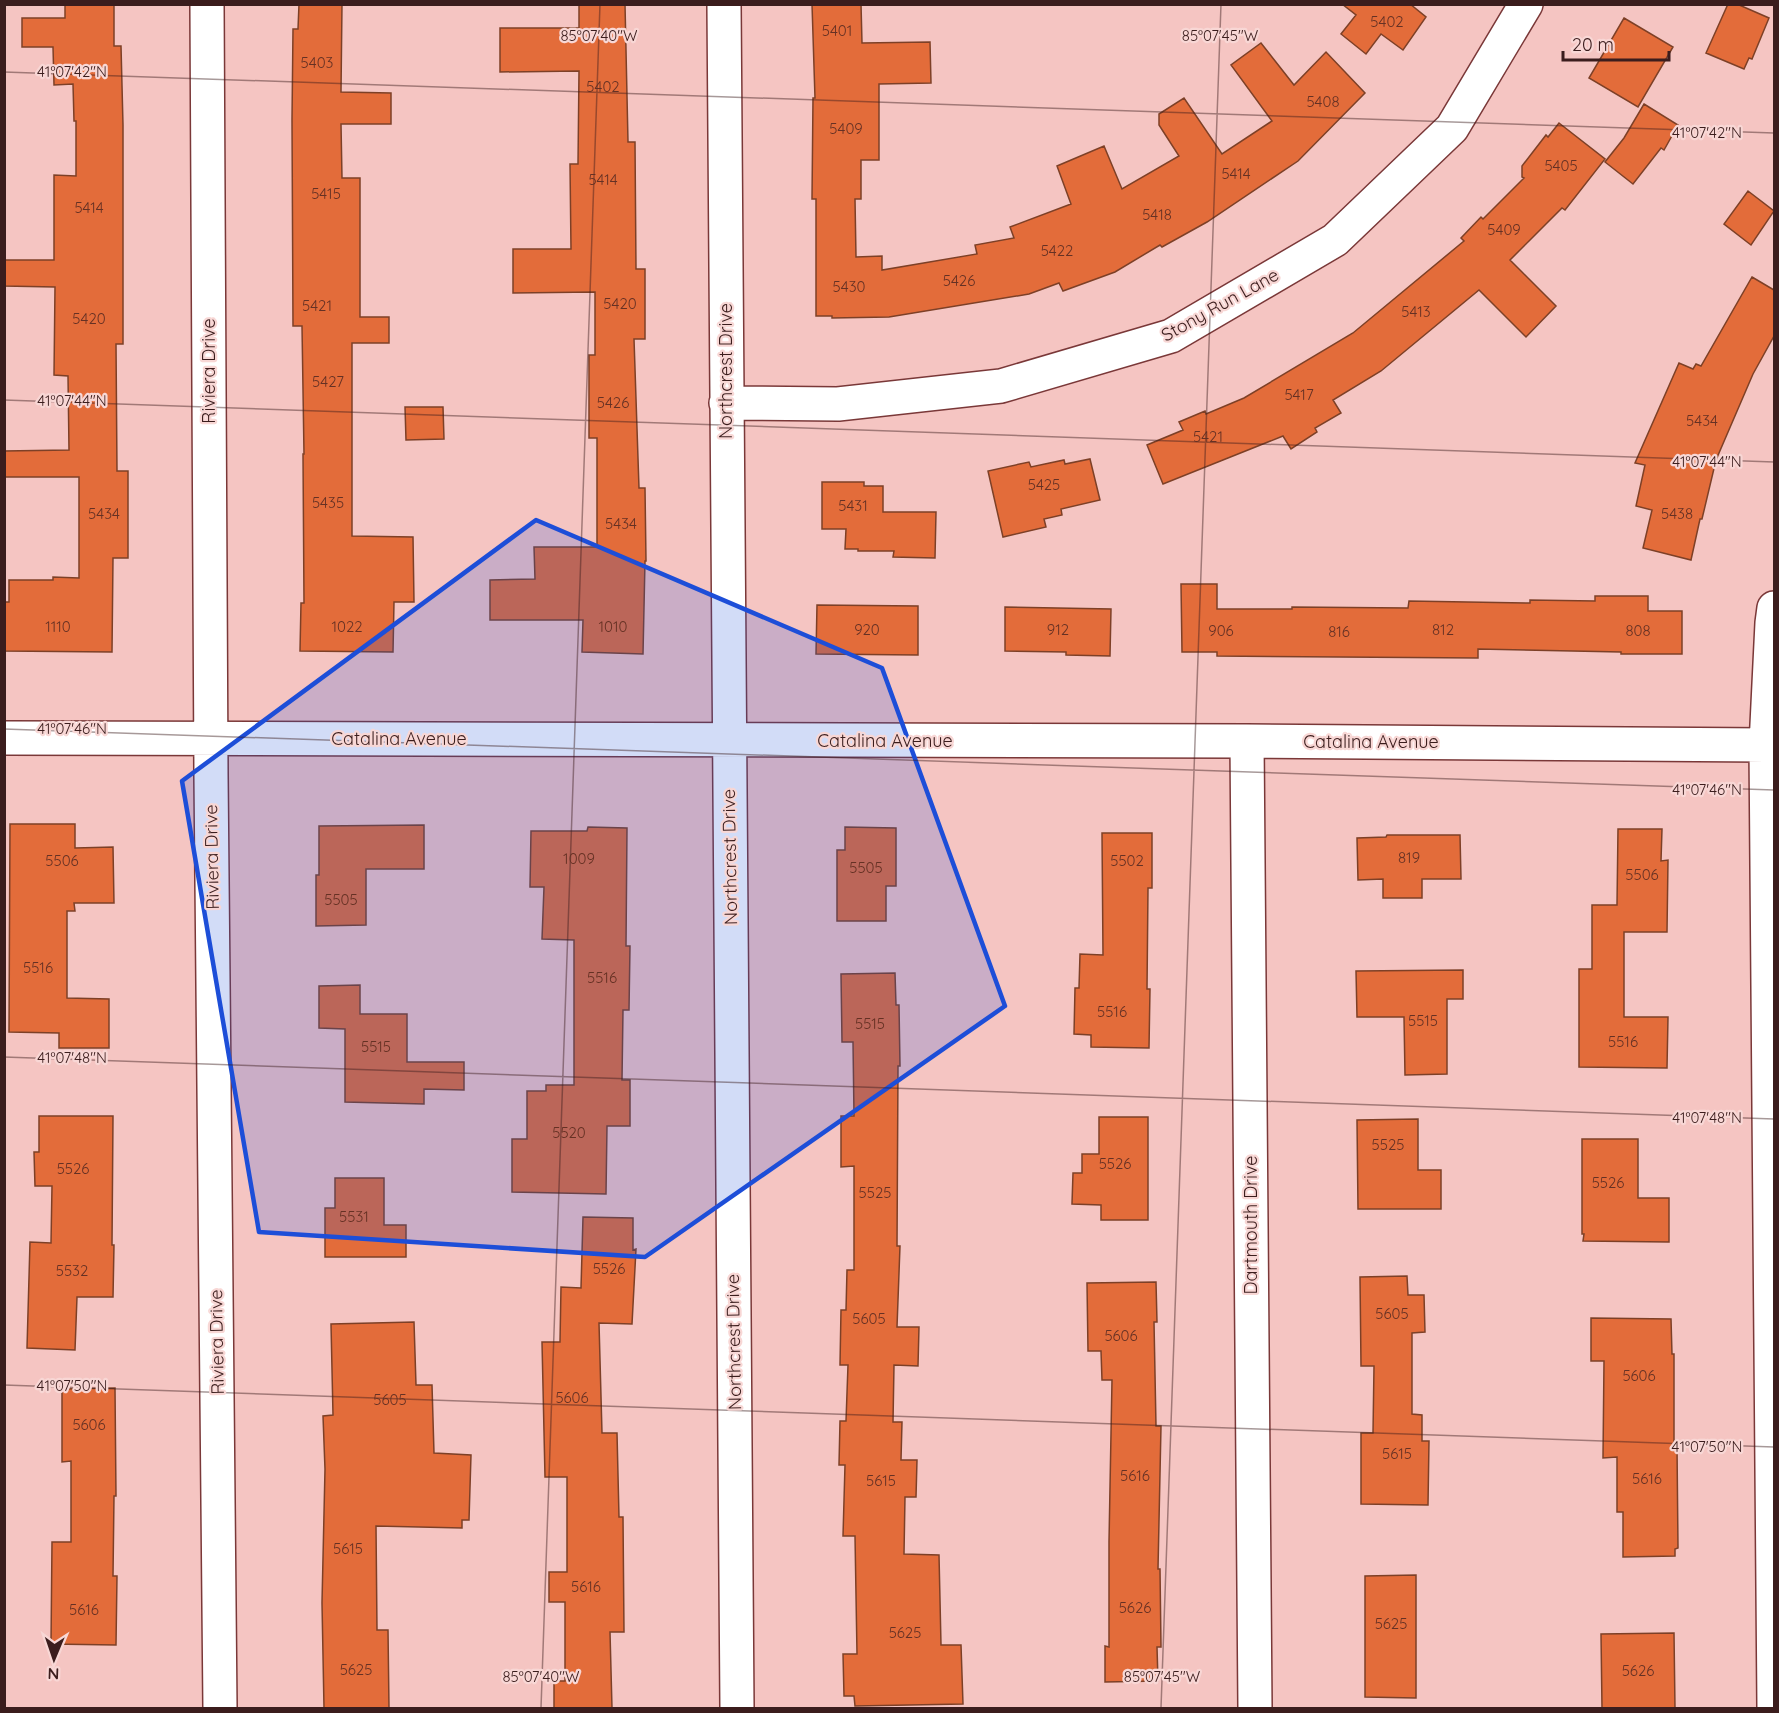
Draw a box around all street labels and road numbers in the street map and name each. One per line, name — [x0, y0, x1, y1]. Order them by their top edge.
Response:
street label: Stony Run Lane — [1157, 263, 1283, 346]
street label: Northcrest Drive — [714, 303, 737, 439]
street label: Riviera Drive — [197, 318, 220, 424]
street label: Catalina Avenue — [331, 727, 467, 750]
street label: Catalina Avenue — [817, 729, 953, 752]
street label: Catalina Avenue — [1303, 730, 1439, 753]
street label: Northcrest Drive — [717, 789, 742, 925]
street label: Riviera Drive — [199, 804, 224, 910]
street label: Dartmouth Drive — [1239, 1156, 1262, 1294]
street label: Northcrest Drive — [721, 1274, 746, 1410]
street label: Riviera Drive — [204, 1289, 229, 1395]

